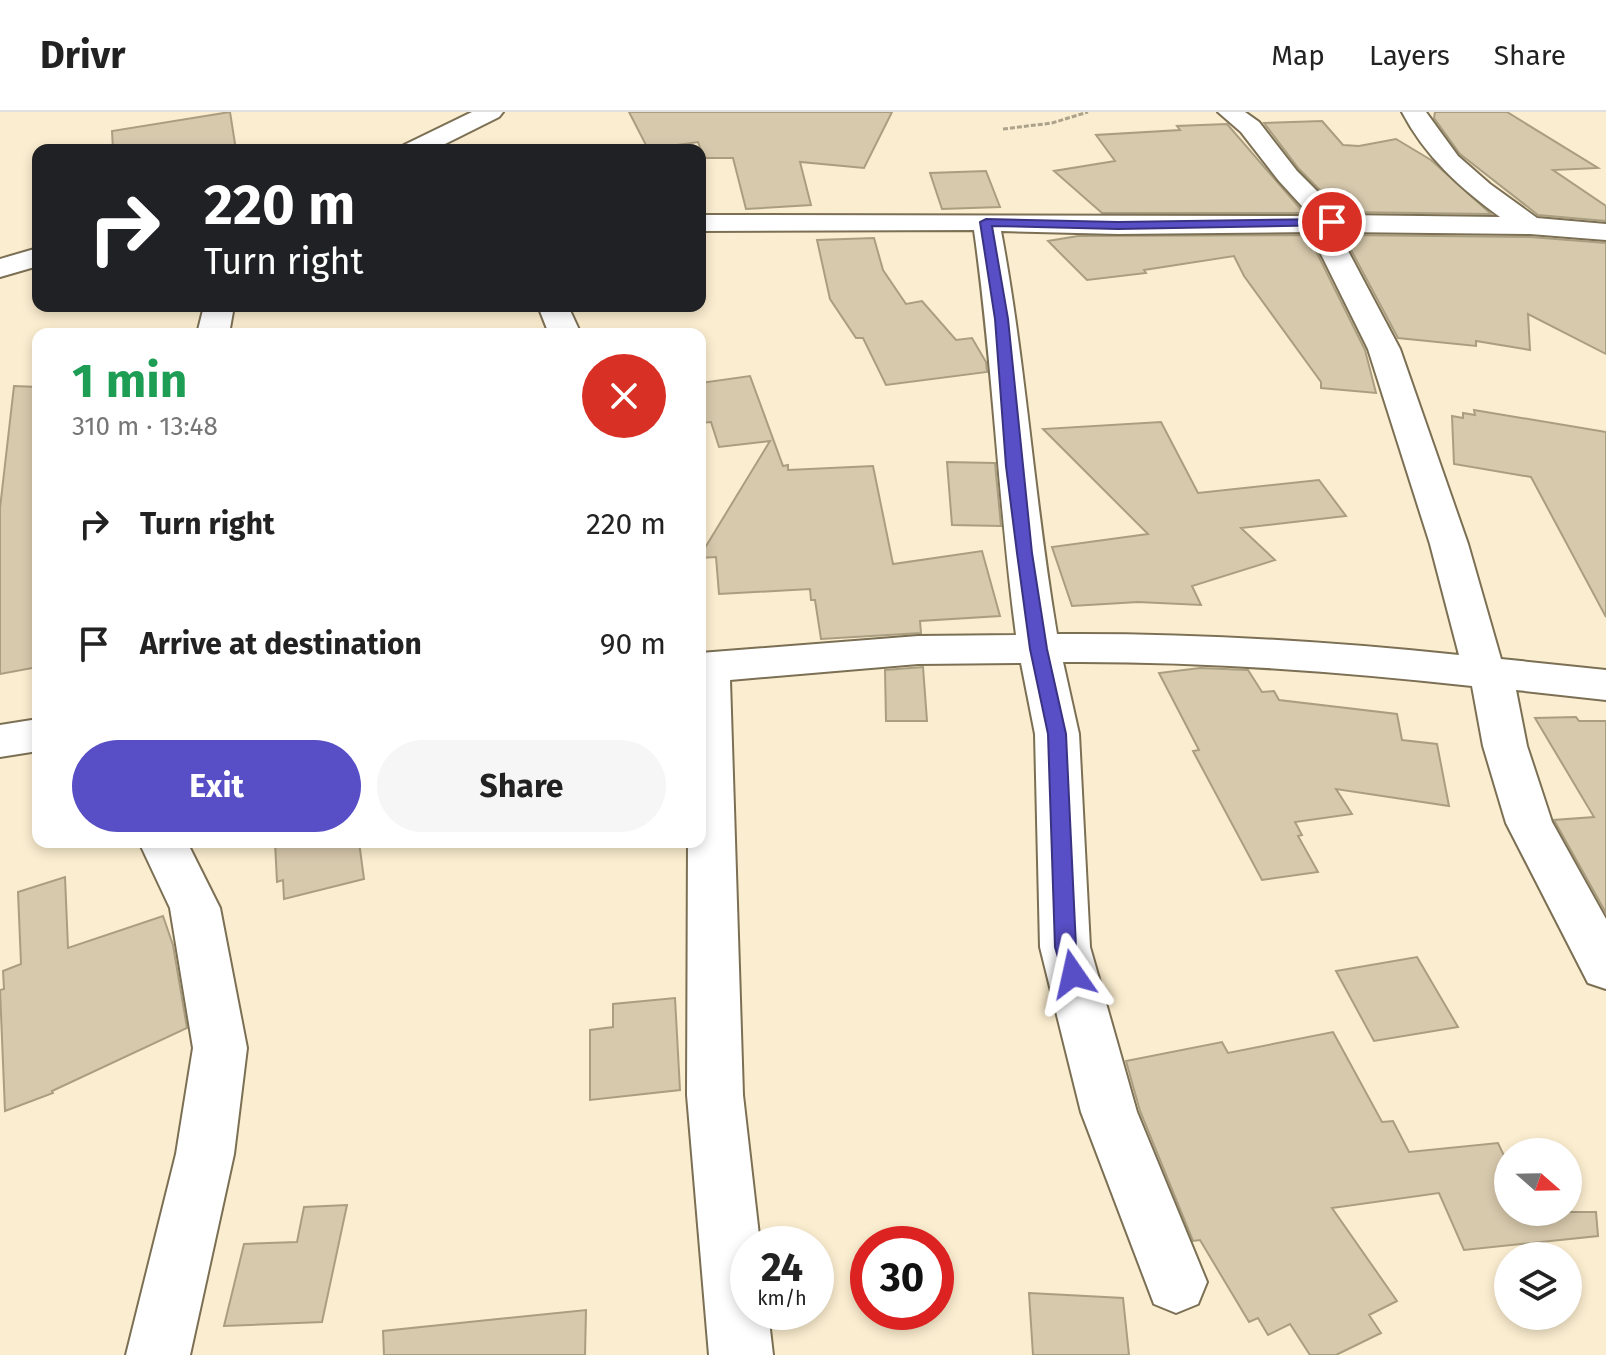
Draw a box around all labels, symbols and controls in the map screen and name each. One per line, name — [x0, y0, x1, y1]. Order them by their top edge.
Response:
text: Drivr — [40, 32, 125, 78]
text: Map — [1271, 39, 1325, 72]
text: Layers — [1369, 39, 1450, 72]
text: Share — [1494, 39, 1566, 72]
text: 220 m — [204, 172, 355, 239]
icon: right — [72, 176, 176, 280]
pin — [1298, 188, 1366, 256]
icon: arrive — [1310, 200, 1354, 244]
text: Turn right — [204, 240, 364, 284]
text: 1 min — [72, 352, 187, 410]
button: close — [582, 354, 666, 438]
text: 310 m · 13:48 — [72, 411, 218, 442]
icon: right — [72, 502, 116, 546]
text: Turn right — [140, 506, 275, 542]
text: 220 m — [586, 506, 666, 542]
icon: arrive — [72, 622, 116, 666]
text: Arrive at destination — [140, 626, 422, 662]
text: 90 m — [600, 626, 666, 662]
button: Exit — [72, 740, 361, 832]
button: Share — [377, 740, 666, 832]
position arrow — [1031, 932, 1115, 1016]
north arrow — [1494, 1138, 1582, 1226]
map controls — [1494, 1138, 1582, 1330]
speed limit sign: 30 — [850, 1226, 954, 1330]
button: layers — [1494, 1242, 1582, 1330]
text: 24 — [761, 1244, 803, 1292]
text: km/h — [757, 1286, 807, 1310]

